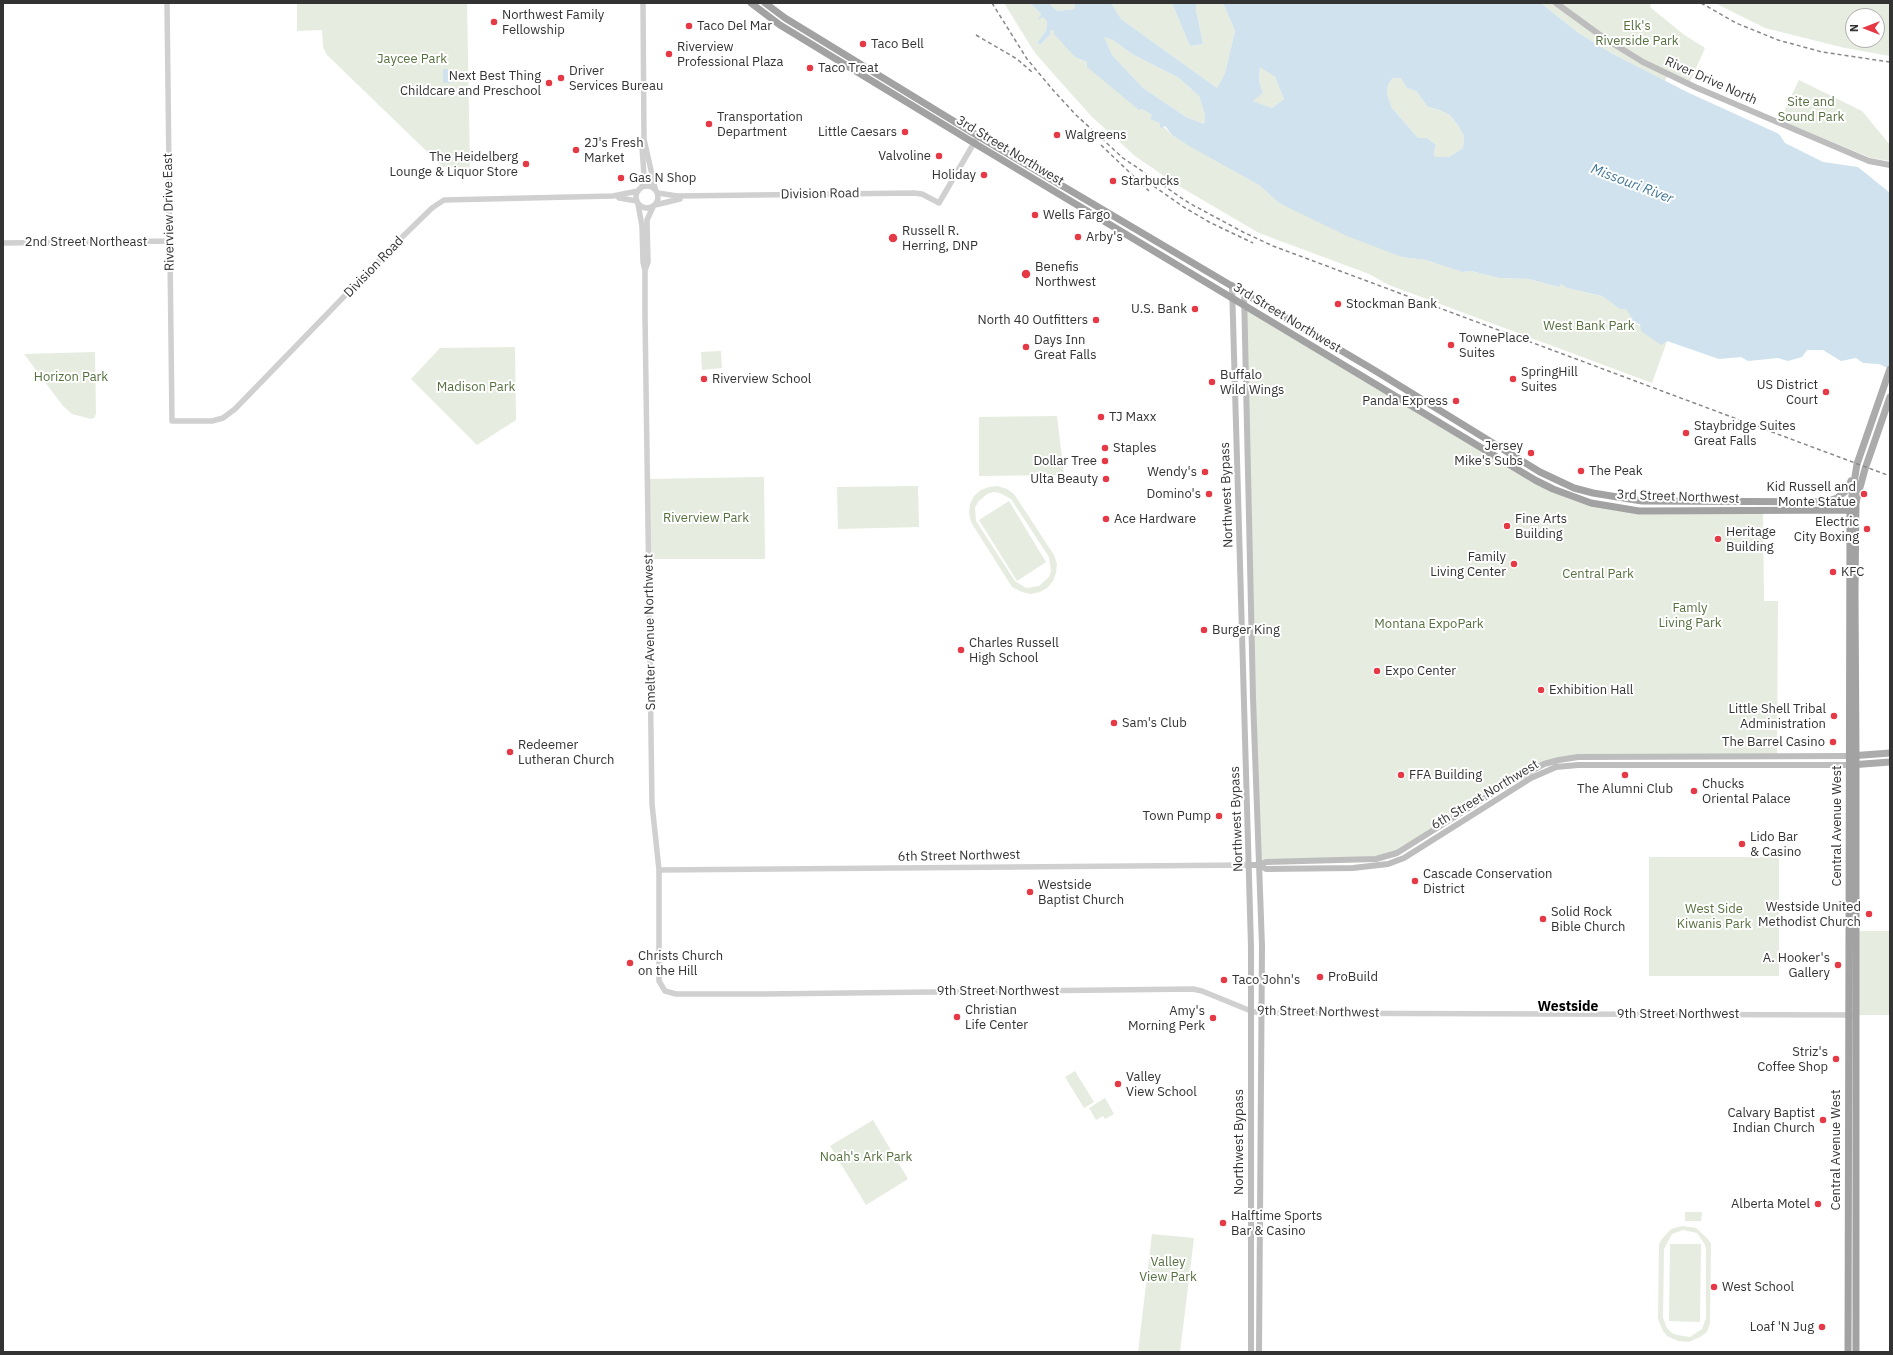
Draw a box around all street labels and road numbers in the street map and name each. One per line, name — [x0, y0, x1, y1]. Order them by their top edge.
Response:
street label: River Drive North — [1662, 54, 1760, 108]
street label: 3rd Street Northwest — [953, 113, 1067, 189]
street label: Riverview Drive East — [160, 153, 178, 271]
street label: Division Road — [780, 186, 860, 202]
street label: Division Road — [341, 233, 407, 301]
street label: 2nd Street Northeast — [25, 234, 147, 250]
street label: 3rd Street Northwest — [1230, 280, 1344, 356]
street label: Northwest Bypass — [1217, 442, 1237, 548]
street label: 3rd Street Northwest — [1616, 487, 1740, 507]
street label: Smelter Avenue Northwest — [641, 554, 659, 710]
street label: 6th Street Northwest — [1428, 757, 1542, 833]
street label: Central Avenue West — [1829, 765, 1845, 887]
street label: Northwest Bypass — [1227, 766, 1247, 872]
street label: 6th Street Northwest — [898, 847, 1020, 865]
street label: 9th Street Northwest — [937, 983, 1059, 999]
street label: 9th Street Northwest — [1257, 1003, 1379, 1021]
street label: 9th Street Northwest — [1617, 1006, 1739, 1022]
street label: Northwest Bypass — [1231, 1089, 1247, 1195]
street label: Central Avenue West — [1828, 1089, 1844, 1211]

